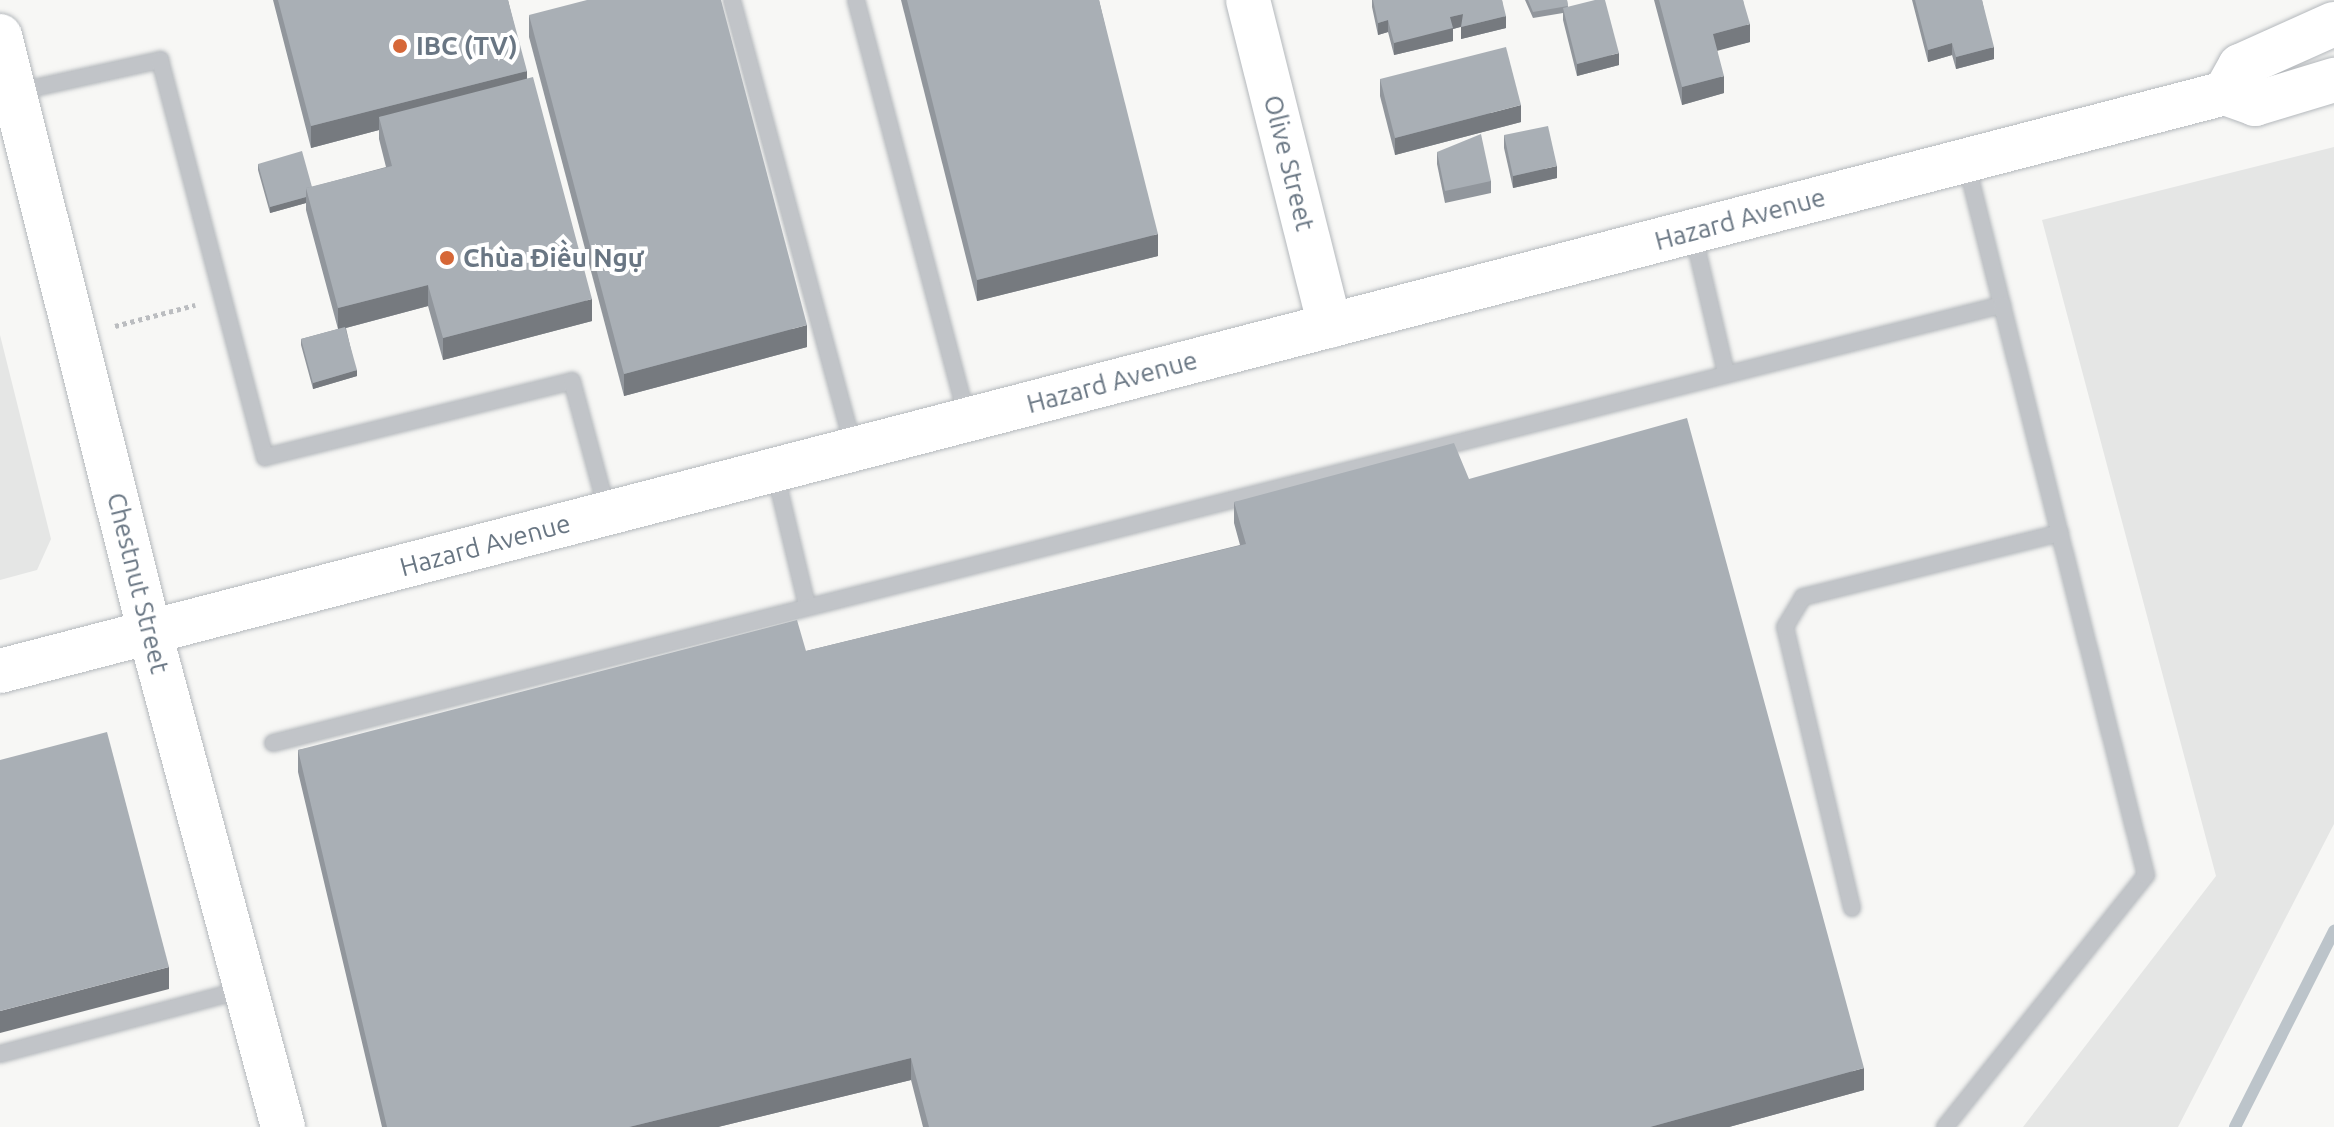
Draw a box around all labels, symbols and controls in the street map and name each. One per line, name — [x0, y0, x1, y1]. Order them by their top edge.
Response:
place label: IBC (TV) — [416, 30, 518, 62]
marker: IBC (TV) — [391, 37, 409, 55]
street label: Olive Street — [1257, 92, 1321, 234]
street label: Hazard Avenue — [1651, 181, 1829, 257]
place label: Chùa Điều Ngự — [463, 242, 644, 274]
marker: Chùa Điều Ngự — [438, 249, 456, 267]
street label: Hazard Avenue — [1023, 344, 1201, 420]
street label: Chestnut Street — [100, 489, 176, 677]
street label: Hazard Avenue — [396, 507, 574, 583]

